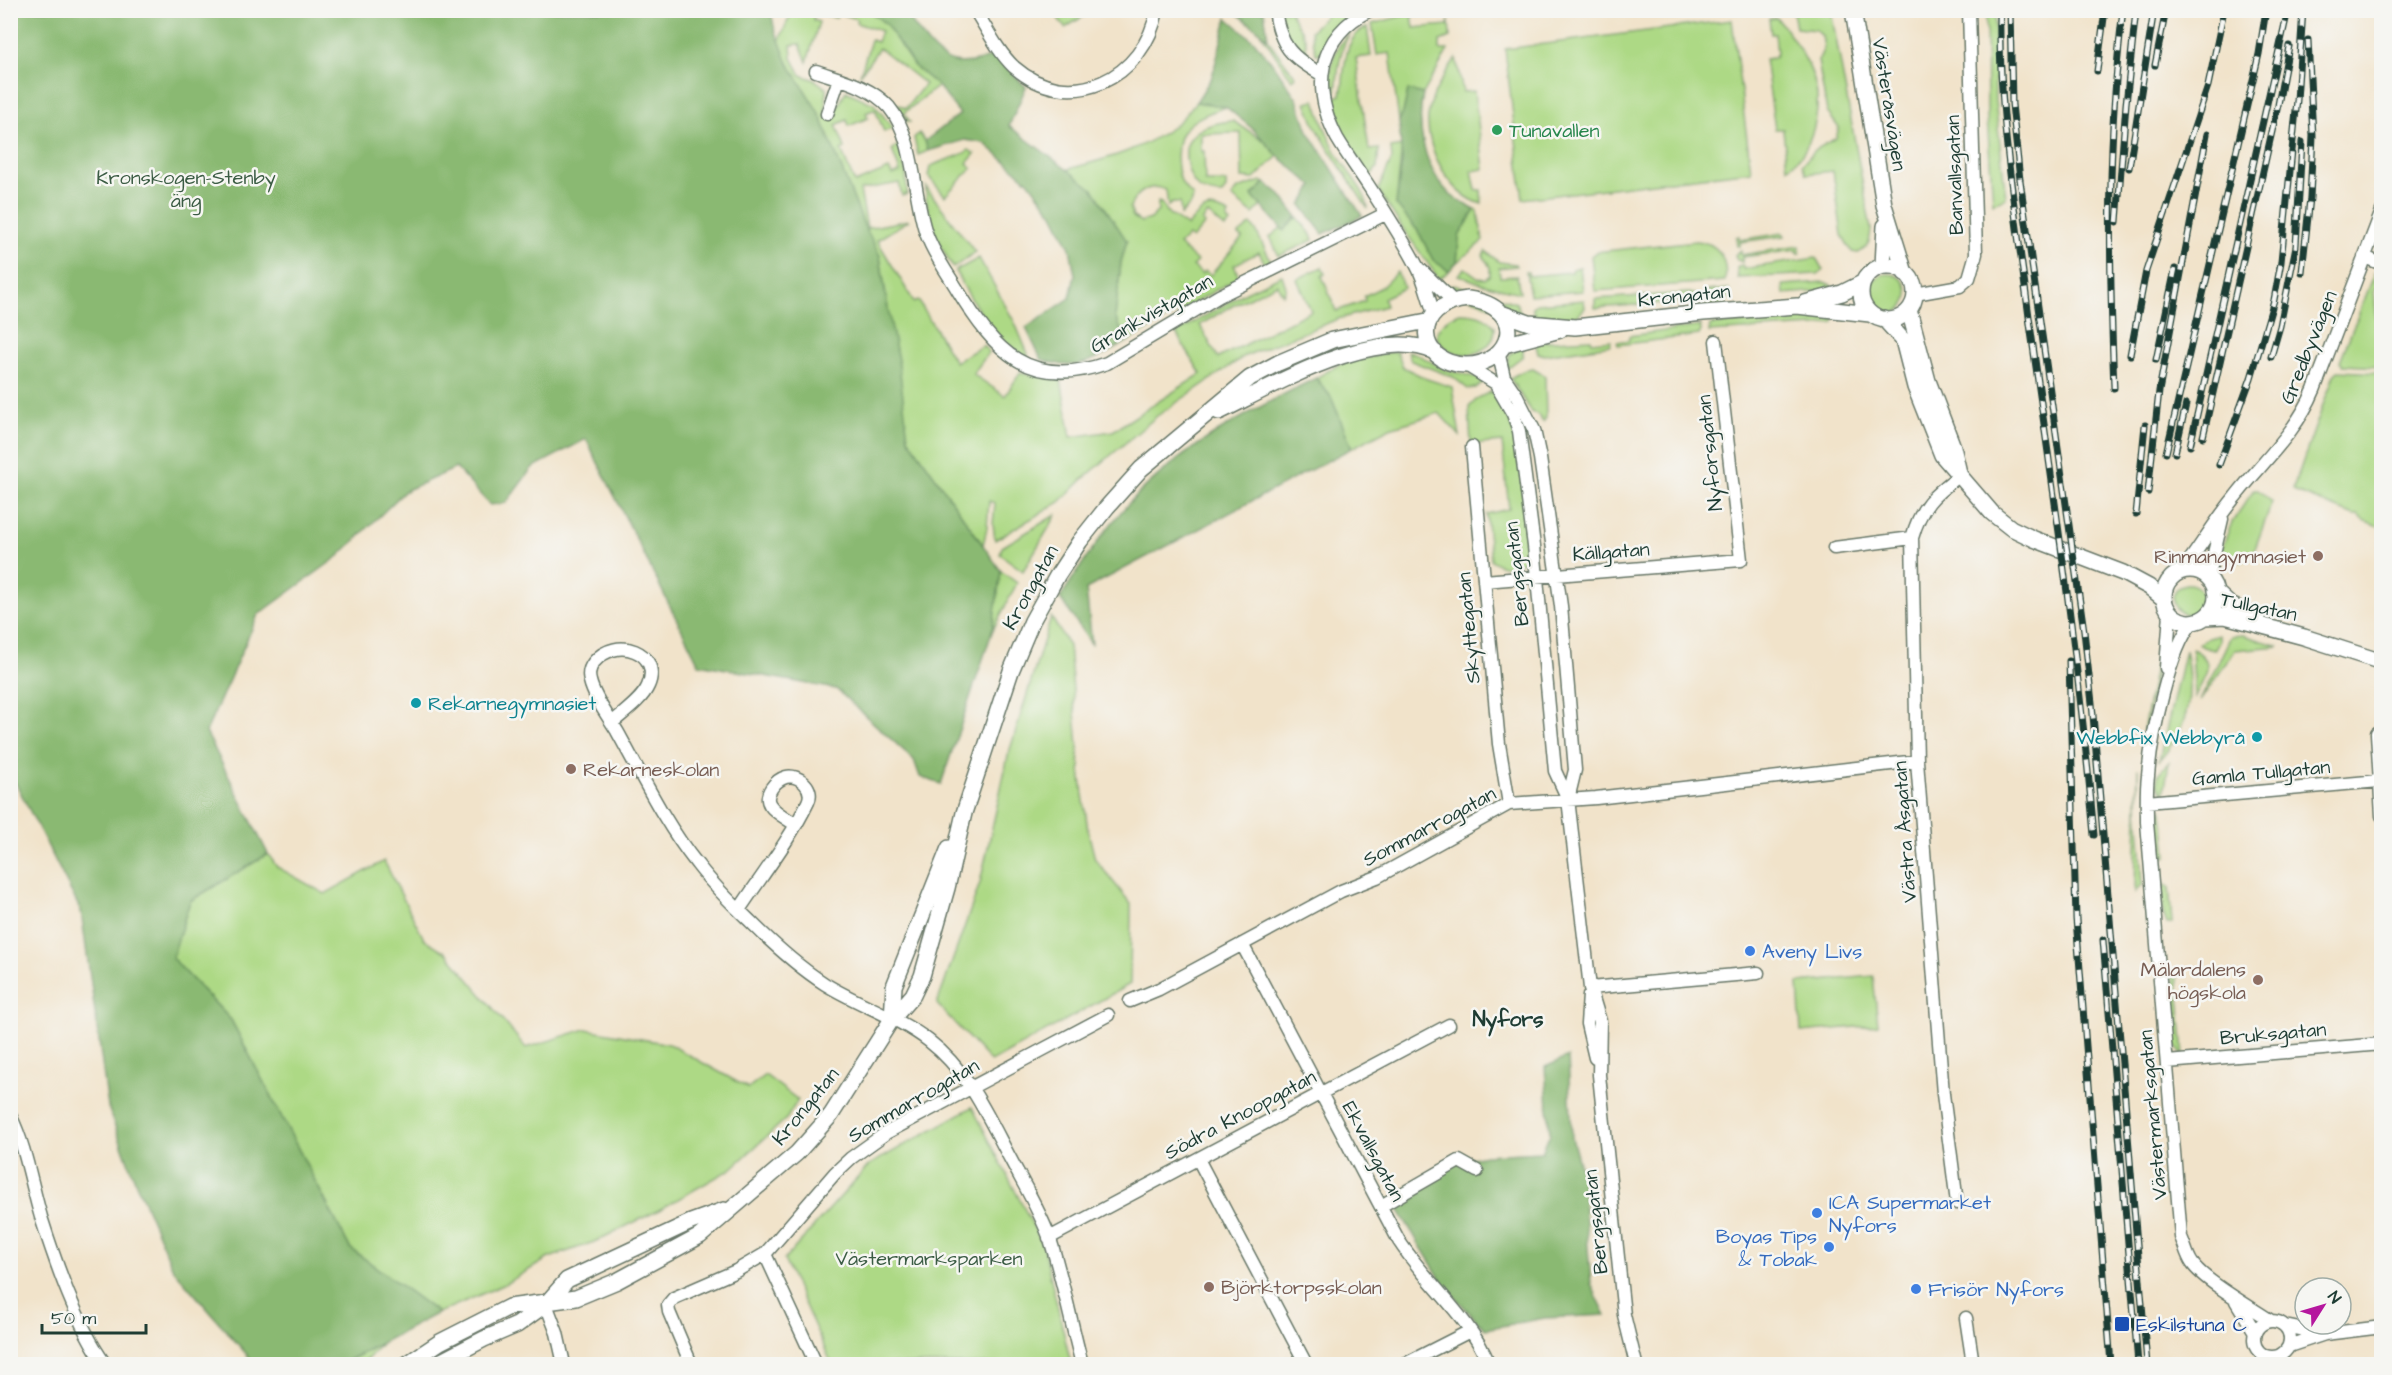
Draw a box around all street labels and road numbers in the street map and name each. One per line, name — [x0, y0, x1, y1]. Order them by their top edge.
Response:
street label: Västeråsvägen — [1864, 35, 1913, 173]
street label: Banvallsgatan — [1939, 114, 1972, 235]
street label: Grankvistgatan — [1085, 267, 1219, 361]
street label: Krongatan — [1636, 277, 1732, 316]
street label: Gredbyvägen — [2273, 287, 2345, 409]
street label: Nyforsgatan — [1690, 393, 1731, 512]
street label: Bergsgatan — [1498, 520, 1537, 628]
street label: Källgatan — [1572, 535, 1651, 570]
street label: Krongatan — [996, 540, 1067, 635]
street label: Skyttegatan — [1450, 571, 1489, 685]
street label: Tullgatan — [2218, 585, 2300, 630]
street label: Gamla Tullgatan — [2191, 753, 2331, 794]
street label: Västra Åsgatan — [1886, 760, 1925, 904]
street label: Sommarrogatan — [1358, 780, 1502, 875]
street label: Bruksgatan — [2219, 1015, 2327, 1054]
street label: Västermarksgatan — [2132, 1029, 2175, 1201]
street label: Sommarrogatan — [843, 1052, 985, 1151]
street label: Krongatan — [766, 1062, 847, 1152]
street label: Södra Knoopgatan — [1160, 1063, 1322, 1168]
street label: Ekvallsgatan — [1334, 1096, 1411, 1207]
street label: Bergsgatan — [1577, 1168, 1616, 1276]

